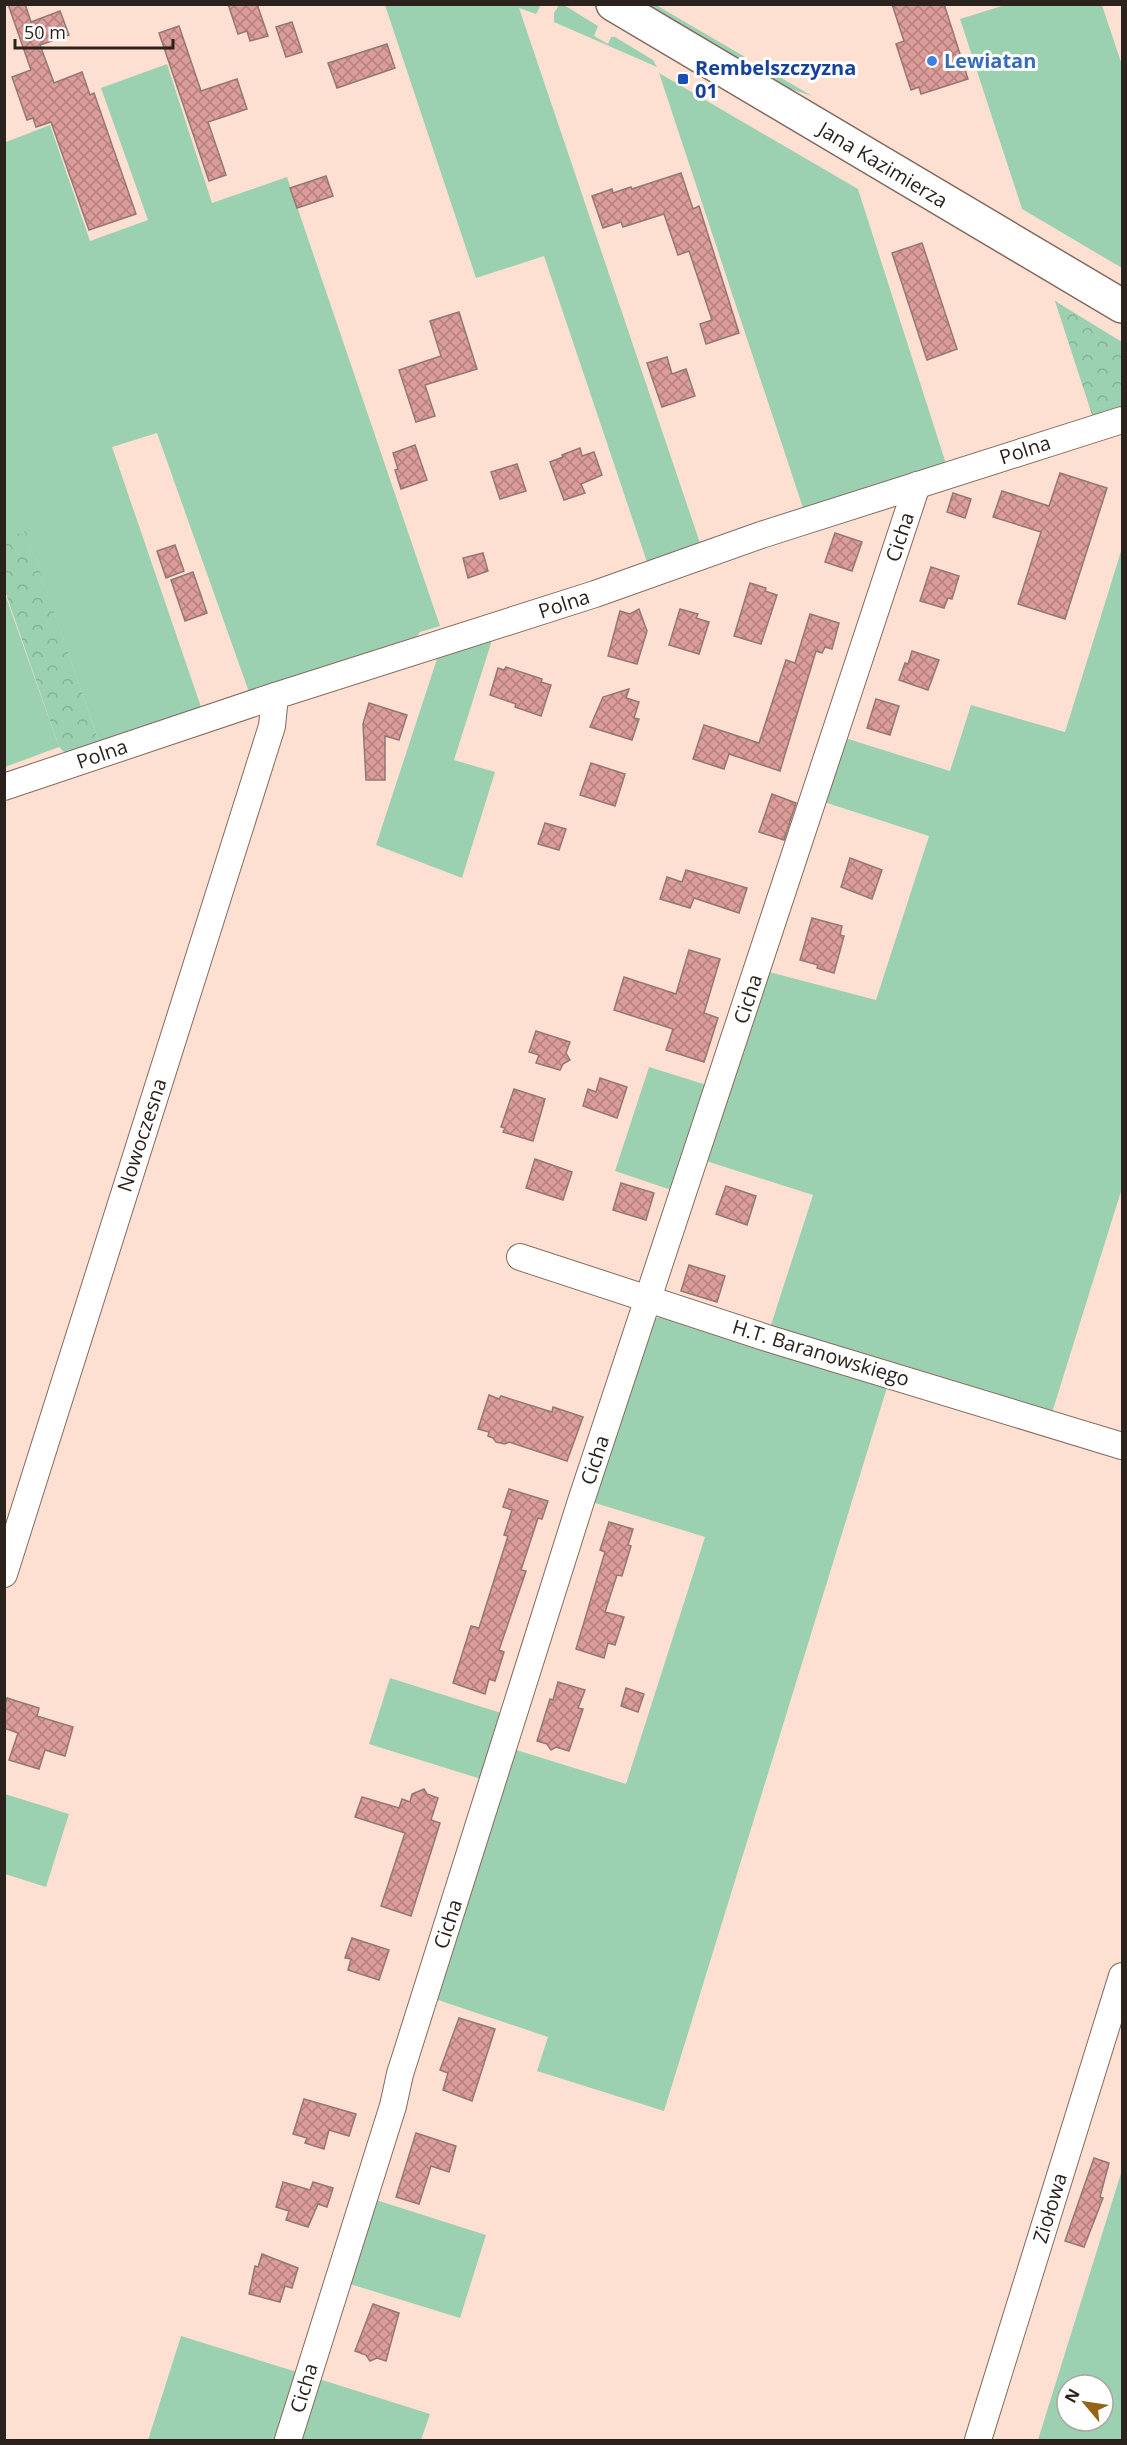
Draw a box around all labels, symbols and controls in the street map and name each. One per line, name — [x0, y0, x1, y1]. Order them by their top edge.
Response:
scale bar — [15, 12, 172, 50]
text: 50 m — [24, 20, 66, 44]
place label: Lewiatan — [944, 47, 1036, 74]
place label: Rembelszczyzna 01 — [695, 54, 856, 104]
marker: Lewiatan — [925, 54, 939, 68]
marker: Rembelszczyzna 01 — [676, 72, 690, 86]
street label: Jana Kazimierza — [812, 114, 953, 214]
street label: Polna — [996, 429, 1054, 470]
street label: Cicha — [879, 509, 920, 565]
street label: Polna — [535, 583, 593, 624]
street label: Polna — [73, 732, 131, 775]
street label: Cicha — [727, 971, 768, 1027]
street label: Nowoczesna — [110, 1075, 173, 1195]
street label: H.T. Baranowskiego — [729, 1313, 913, 1392]
street label: Cicha — [574, 1432, 615, 1488]
street label: Cicha — [427, 1896, 468, 1952]
street label: Ziołowa — [1026, 2169, 1073, 2246]
street label: Cicha — [283, 2360, 324, 2416]
north arrow — [1055, 2373, 1115, 2433]
text: N — [1059, 2385, 1085, 2407]

